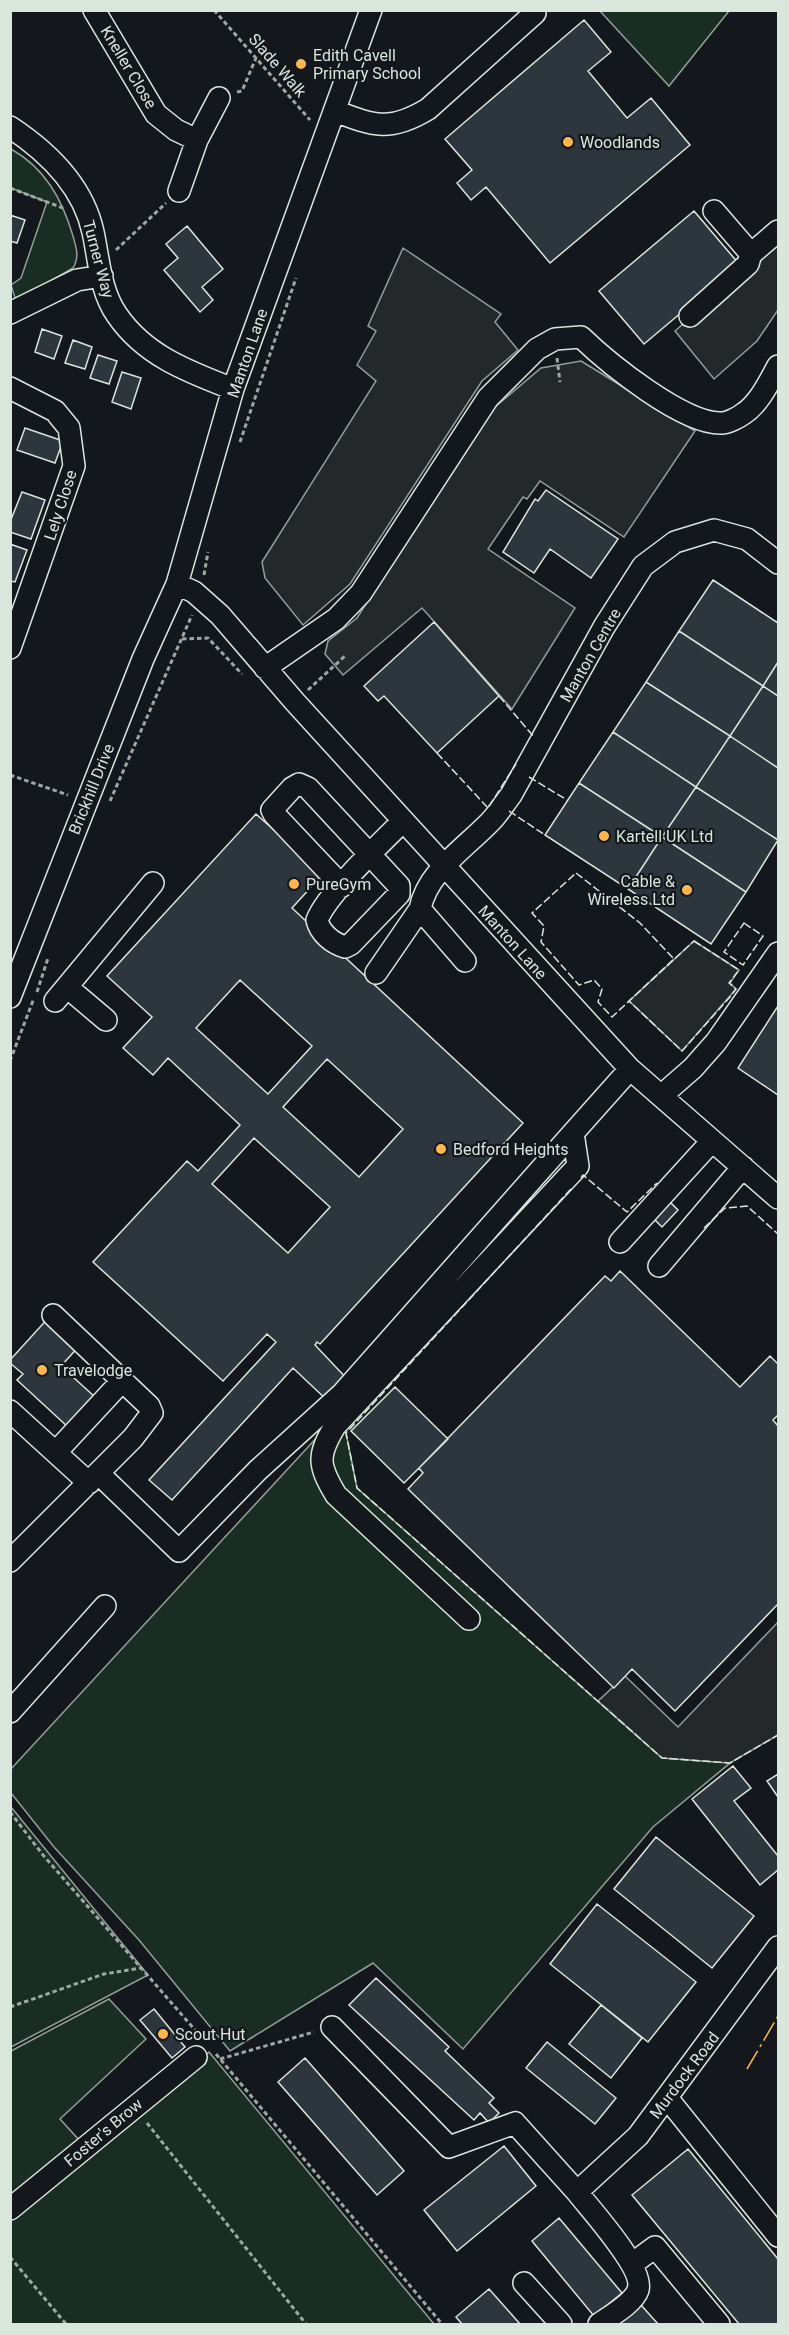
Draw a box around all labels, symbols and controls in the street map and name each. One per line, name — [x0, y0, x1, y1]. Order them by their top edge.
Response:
street label: Kneller Close — [96, 22, 161, 112]
street label: Slade Walk — [245, 30, 311, 102]
place label: Edith Cavell Primary School — [313, 46, 421, 83]
marker: Edith Cavell Primary School — [294, 57, 308, 71]
place label: Woodlands — [580, 133, 660, 152]
marker: Woodlands — [561, 135, 575, 149]
street label: Turner Way — [79, 218, 118, 301]
street label: Manton Lane — [223, 306, 272, 400]
street label: Lely Close — [40, 468, 81, 543]
street label: Manton Centre — [556, 605, 625, 706]
street label: Brickhill Drive — [65, 741, 118, 837]
place label: Kartell UK Ltd — [616, 827, 713, 846]
marker: Kartell UK Ltd — [597, 829, 611, 843]
place label: Cable & Wireless Ltd — [587, 872, 675, 909]
place label: PureGym — [306, 875, 371, 894]
marker: PureGym — [287, 877, 301, 891]
marker: Cable & Wireless Ltd — [680, 883, 694, 897]
street label: Manton Lane — [474, 901, 551, 983]
place label: Bedford Heights — [453, 1140, 569, 1159]
marker: Bedford Heights — [434, 1142, 448, 1156]
place label: Travelodge — [54, 1361, 132, 1380]
marker: Travelodge — [35, 1363, 49, 1377]
place label: Scout Hut — [175, 2025, 246, 2044]
marker: Scout Hut — [156, 2027, 170, 2041]
street label: Murdock Road — [646, 2028, 723, 2122]
street label: Foster's Brow — [60, 2094, 146, 2171]

